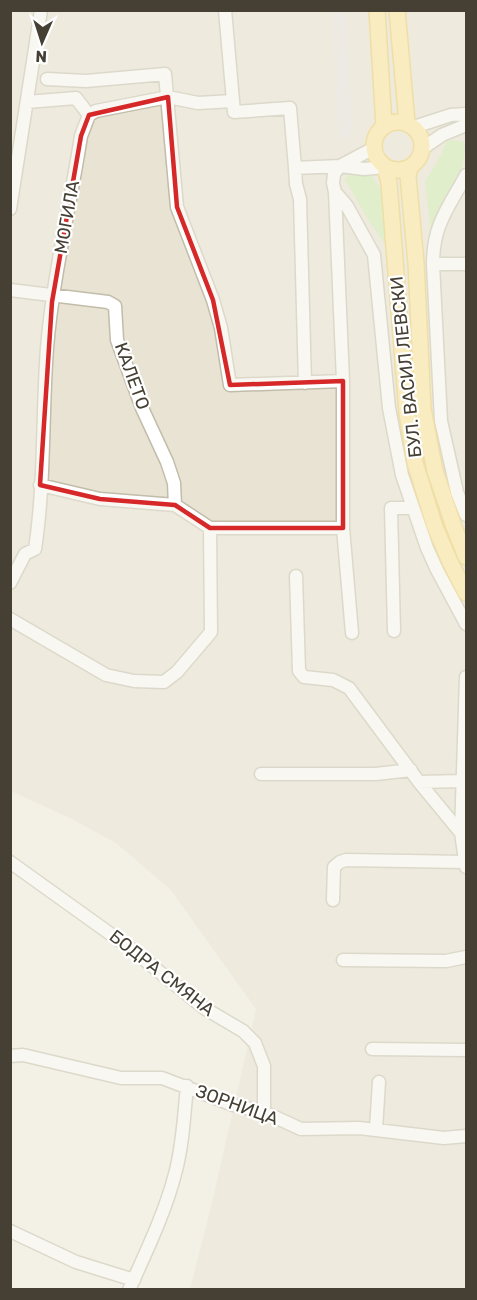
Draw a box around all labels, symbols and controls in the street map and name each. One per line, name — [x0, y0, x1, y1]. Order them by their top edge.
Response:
north arrow — [12, 12, 72, 72]
text: N — [35, 47, 47, 66]
street label: МОГИЛА — [50, 179, 84, 255]
street label: БУЛ. ВАСИЛ ЛЕВСКИ — [386, 275, 426, 459]
street label: КАЛЕТО — [110, 339, 154, 413]
street label: БОДРА СМЯНА — [105, 925, 219, 1021]
street label: ЗОРНИЦА — [193, 1080, 281, 1130]

